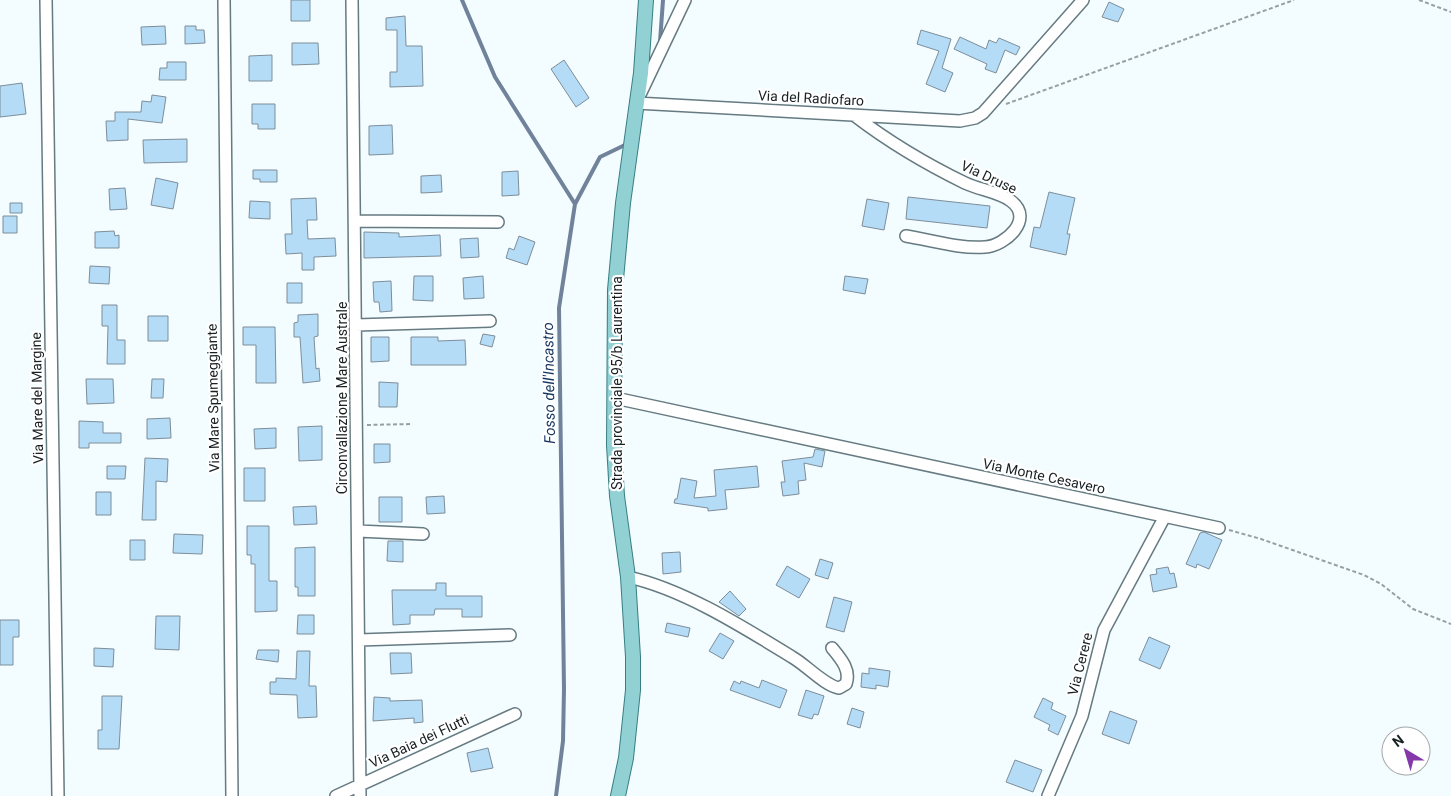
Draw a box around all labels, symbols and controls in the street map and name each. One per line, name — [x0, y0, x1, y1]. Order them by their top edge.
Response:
street label: Via del Radiofaro — [758, 87, 864, 109]
street label: Via Druse — [959, 157, 1019, 197]
street label: Strada provinciale 95/b Laurentina — [609, 276, 625, 490]
street label: Circonvallazione Mare Australe — [334, 302, 350, 494]
water label: Fosso dell'Incastro — [539, 322, 559, 444]
street label: Via Mare Spumeggiante — [204, 323, 222, 473]
street label: Via Mare del Margine — [28, 332, 46, 464]
street label: Via Monte Cesavero — [981, 455, 1107, 497]
street label: Via Cerere — [1064, 631, 1096, 697]
street label: Via Baia dei Flutti — [367, 711, 471, 771]
north arrow — [1381, 726, 1431, 776]
text: N — [1389, 731, 1407, 750]

